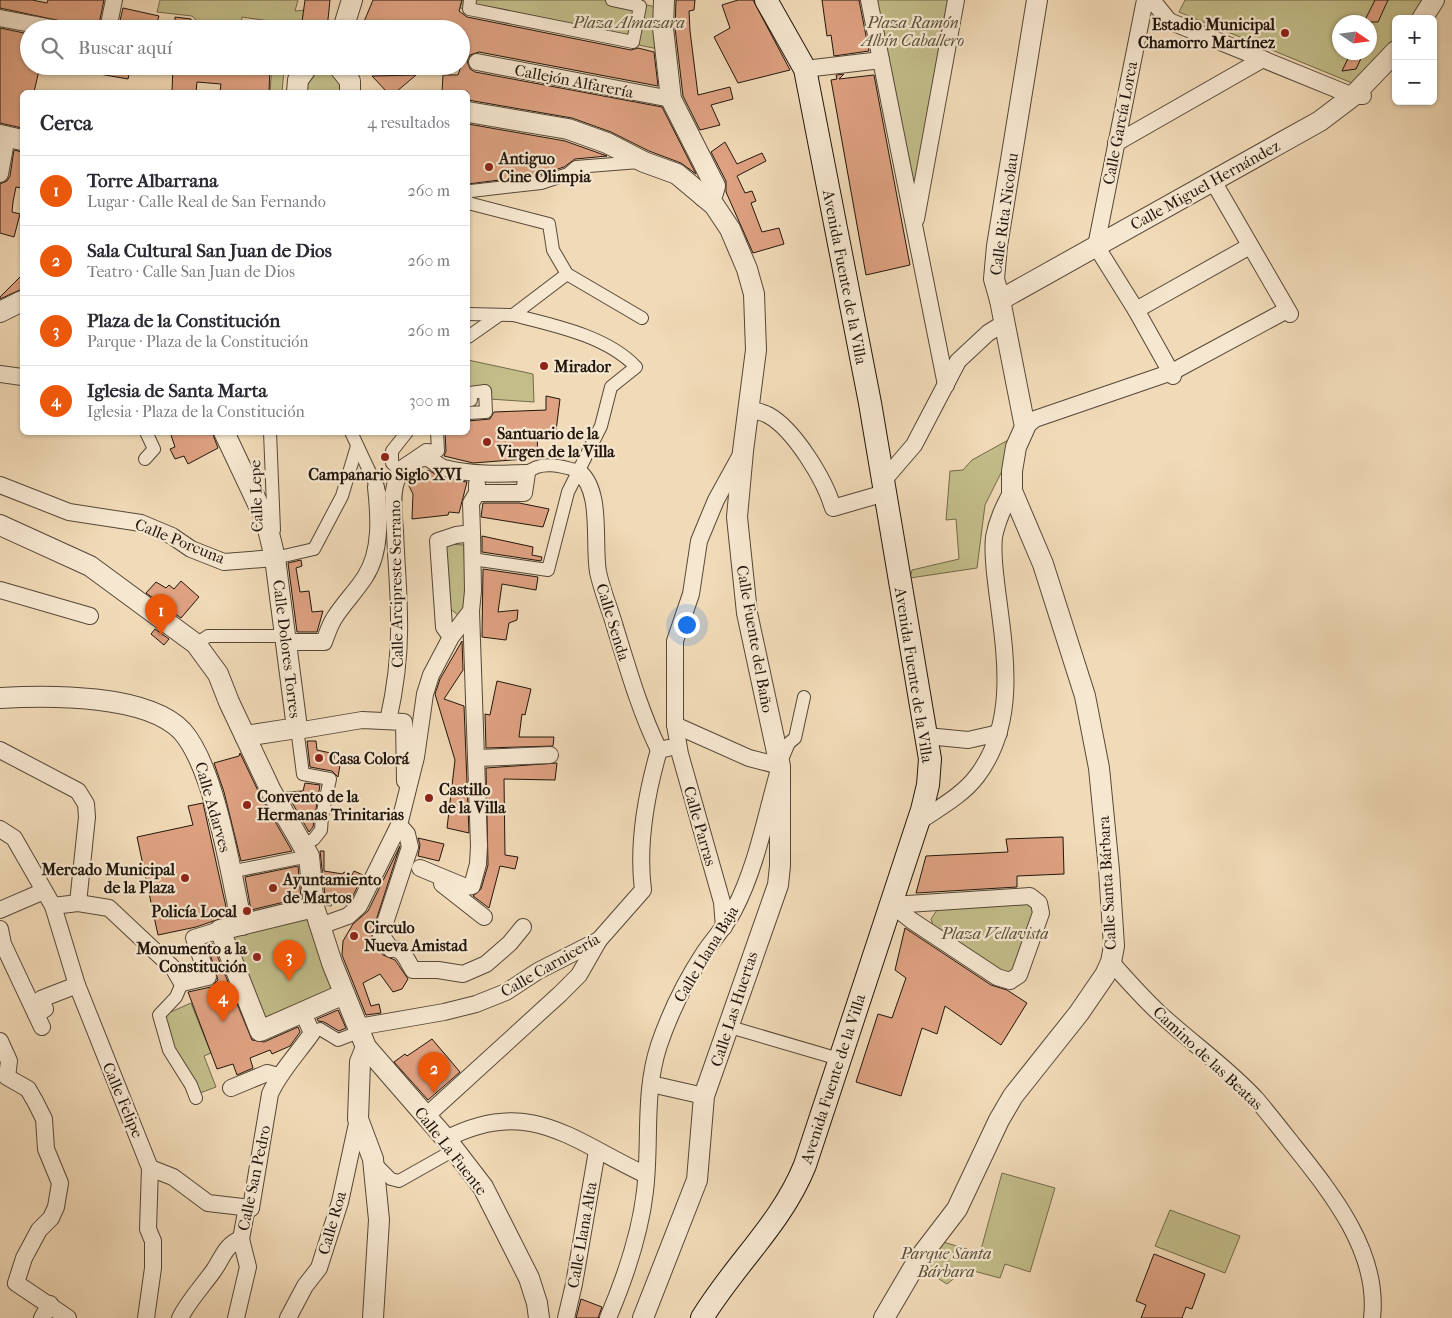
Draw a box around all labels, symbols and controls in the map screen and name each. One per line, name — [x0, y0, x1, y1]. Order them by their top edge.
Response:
park label: Plaza Almazara — [572, 13, 685, 32]
park label: Plaza Ramón Albín Caballero — [860, 13, 964, 50]
place label: Estadio Municipal Chamorro Martínez — [1138, 15, 1276, 52]
north arrow — [1332, 15, 1377, 60]
map controls — [1392, 15, 1437, 105]
button: + — [1392, 15, 1437, 60]
search box — [20, 20, 470, 75]
marker: Estadio Municipal Chamorro Martínez — [1279, 27, 1291, 39]
icon: search — [38, 34, 66, 62]
text: Buscar aquí — [78, 37, 172, 59]
street label: Calle García Lorca — [1099, 59, 1141, 186]
street label: Callejón Alfarería — [513, 60, 636, 102]
button: − — [1392, 60, 1437, 105]
text: Cerca — [40, 111, 92, 135]
text: 4 resultados — [367, 113, 450, 132]
street label: Calle Miguel Hernández — [1127, 136, 1283, 234]
place label: Antiguo Cine Olimpia — [498, 149, 591, 187]
street label: Calle Rita Nicolau — [986, 152, 1022, 276]
marker: Antiguo Cine Olimpia — [483, 161, 495, 173]
text: Torre Albarrana — [87, 170, 218, 192]
text: 1 — [53, 181, 59, 200]
text: 260 m — [408, 181, 450, 200]
street label: Avenida Fuente de la Villa — [819, 187, 871, 366]
text: Lugar · Calle Real de San Fernando — [87, 192, 326, 211]
text: Sala Cultural San Juan de Dios — [87, 240, 332, 262]
text: 2 — [52, 251, 60, 270]
text: 260 m — [408, 251, 450, 270]
text: Teatro · Calle San Juan de Dios — [87, 262, 295, 281]
text: Plaza de la Constitución — [87, 310, 280, 332]
text: 3 — [53, 321, 59, 340]
text: 260 m — [408, 321, 450, 340]
text: Parque · Plaza de la Constitución — [87, 332, 309, 351]
place label: Mirador — [553, 357, 612, 376]
marker: Mirador — [538, 360, 550, 372]
text: Iglesia de Santa Marta — [87, 380, 267, 402]
text: 4 — [51, 391, 61, 410]
text: 300 m — [409, 391, 450, 410]
text: Iglesia · Plaza de la Constitución — [87, 402, 305, 421]
place label: Santuario de la Virgen de la Villa — [496, 424, 615, 462]
marker: Santuario de la Virgen de la Villa — [481, 436, 493, 448]
marker: Campanario Siglo XVI — [379, 451, 391, 463]
street label: Calle Lepe — [245, 459, 267, 533]
place label: Campanario Siglo XVI — [308, 465, 463, 485]
street label: Calle Arcipreste Serrano — [385, 500, 407, 668]
street label: Calle Porcuna — [132, 514, 228, 568]
street label: Calle Fuente del Baño — [733, 564, 777, 714]
street label: Calle Dolores Torres — [269, 579, 305, 719]
street label: Calle Senda — [592, 581, 634, 663]
street label: Avenida Fuente de la Villa — [891, 585, 937, 765]
pin: 1 — [145, 594, 177, 635]
your location — [674, 612, 700, 638]
place label: Casa Colorá — [329, 749, 410, 768]
marker: Casa Colorá — [313, 752, 325, 764]
street label: Calle Adarves — [191, 760, 235, 854]
place label: Castillo de la Villa — [439, 780, 506, 817]
street label: Calle Parras — [680, 784, 720, 868]
place label: Convento de la Hermanas Trinitarias — [257, 787, 404, 824]
marker: Castillo de la Villa — [423, 792, 435, 804]
marker: Convento de la Hermanas Trinitarias — [241, 799, 253, 811]
street label: Calle Santa Bárbara — [1094, 815, 1120, 951]
place label: Mercado Municipal de la Plaza — [40, 860, 176, 897]
place label: Ayuntamiento de Martos — [282, 870, 381, 907]
marker: Mercado Municipal de la Plaza — [179, 872, 191, 884]
marker: Ayuntamiento de Martos — [267, 882, 279, 894]
place label: Policía Local — [151, 902, 238, 921]
street label: Calle Llana Baja — [670, 902, 743, 1006]
marker: Policía Local — [241, 905, 253, 917]
place label: Circulo Nueva Amistad — [364, 918, 469, 955]
park label: Plaza Vellavista — [940, 924, 1049, 943]
street label: Calle Carnicería — [497, 929, 603, 1001]
marker: Circulo Nueva Amistad — [348, 930, 360, 942]
place label: Monumento a la Constitución — [135, 939, 248, 976]
pin: 3 — [273, 940, 305, 981]
street label: Calle Las Huertas — [706, 949, 762, 1069]
marker: Monumento a la Constitución — [251, 951, 263, 963]
pin: 4 — [207, 981, 239, 1022]
street label: Avenida Fuente de la Villa — [796, 991, 870, 1167]
street label: Camino de las Beatas — [1149, 1002, 1267, 1114]
pin: 2 — [418, 1052, 450, 1093]
street label: Calle Felipe — [99, 1059, 147, 1141]
street label: Calle La Fuente — [411, 1103, 491, 1199]
street label: Calle San Pedro — [234, 1124, 274, 1232]
street label: Calle Llana Alta — [563, 1180, 601, 1290]
street label: Calle Roa — [314, 1188, 350, 1257]
park label: Parque Santa Bárbara — [900, 1244, 991, 1281]

